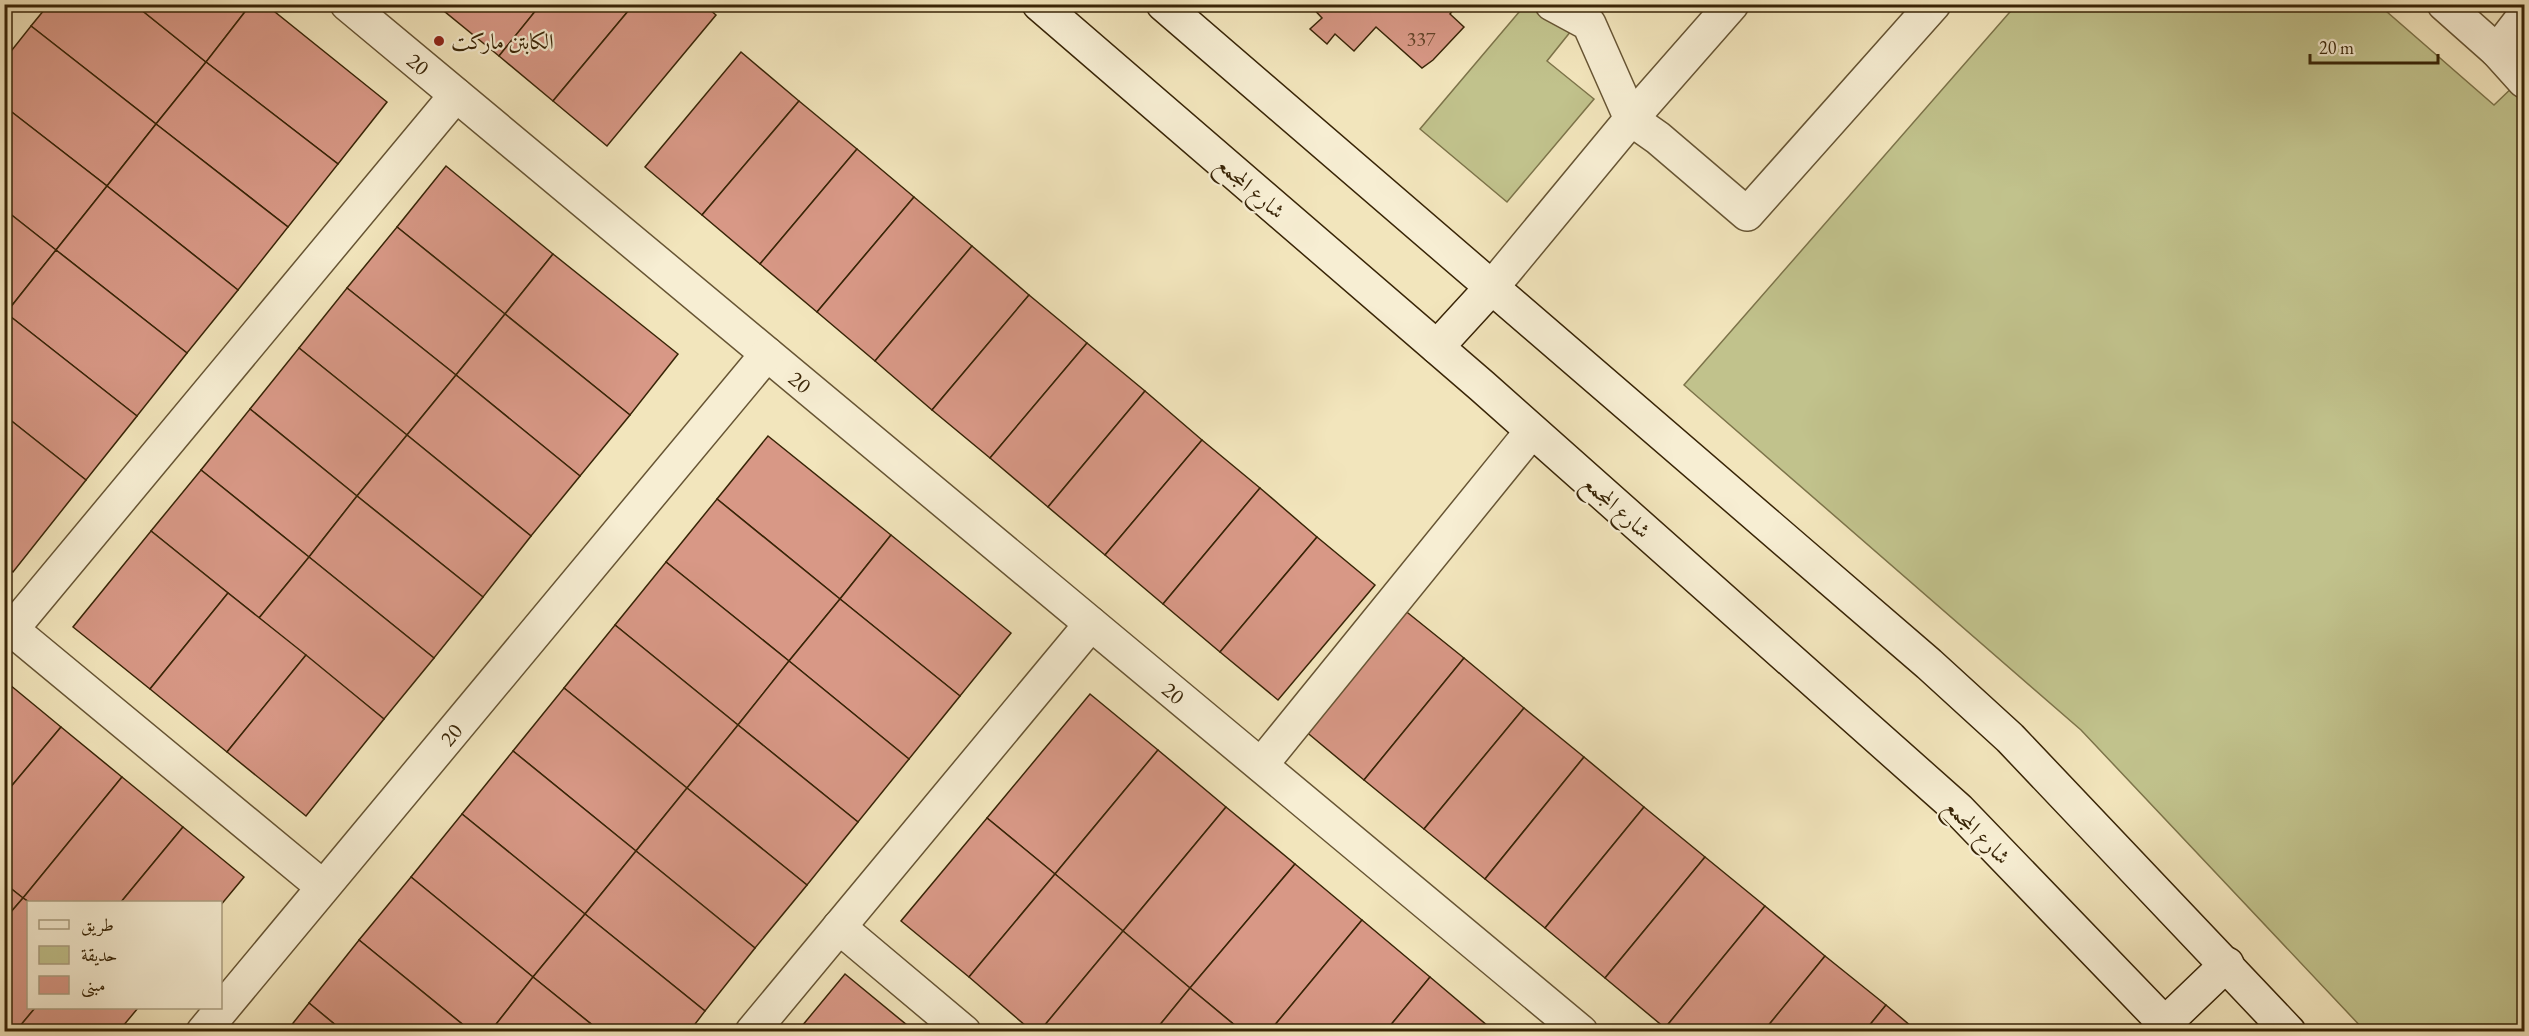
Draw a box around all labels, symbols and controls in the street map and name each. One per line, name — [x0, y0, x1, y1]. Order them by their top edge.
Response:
house number: 337 — [1407, 26, 1436, 52]
place label: الكابتن ماركت — [451, 27, 554, 56]
scale bar — [2310, 27, 2438, 65]
marker: الكابتن ماركت — [432, 34, 446, 48]
text: 20 m — [2319, 36, 2354, 59]
street label: 20 — [401, 46, 436, 82]
street label: شارع المجمع — [1207, 149, 1291, 229]
street label: 20 — [783, 364, 818, 400]
street label: شارع المجمع — [1573, 468, 1657, 548]
street label: 20 — [1156, 675, 1191, 711]
street label: 20 — [433, 717, 469, 752]
street label: شارع المجمع — [1935, 792, 2017, 874]
legend — [27, 901, 222, 1009]
text: طريق — [81, 913, 114, 937]
text: حديقة — [81, 943, 117, 966]
text: مبنى — [81, 973, 106, 998]

